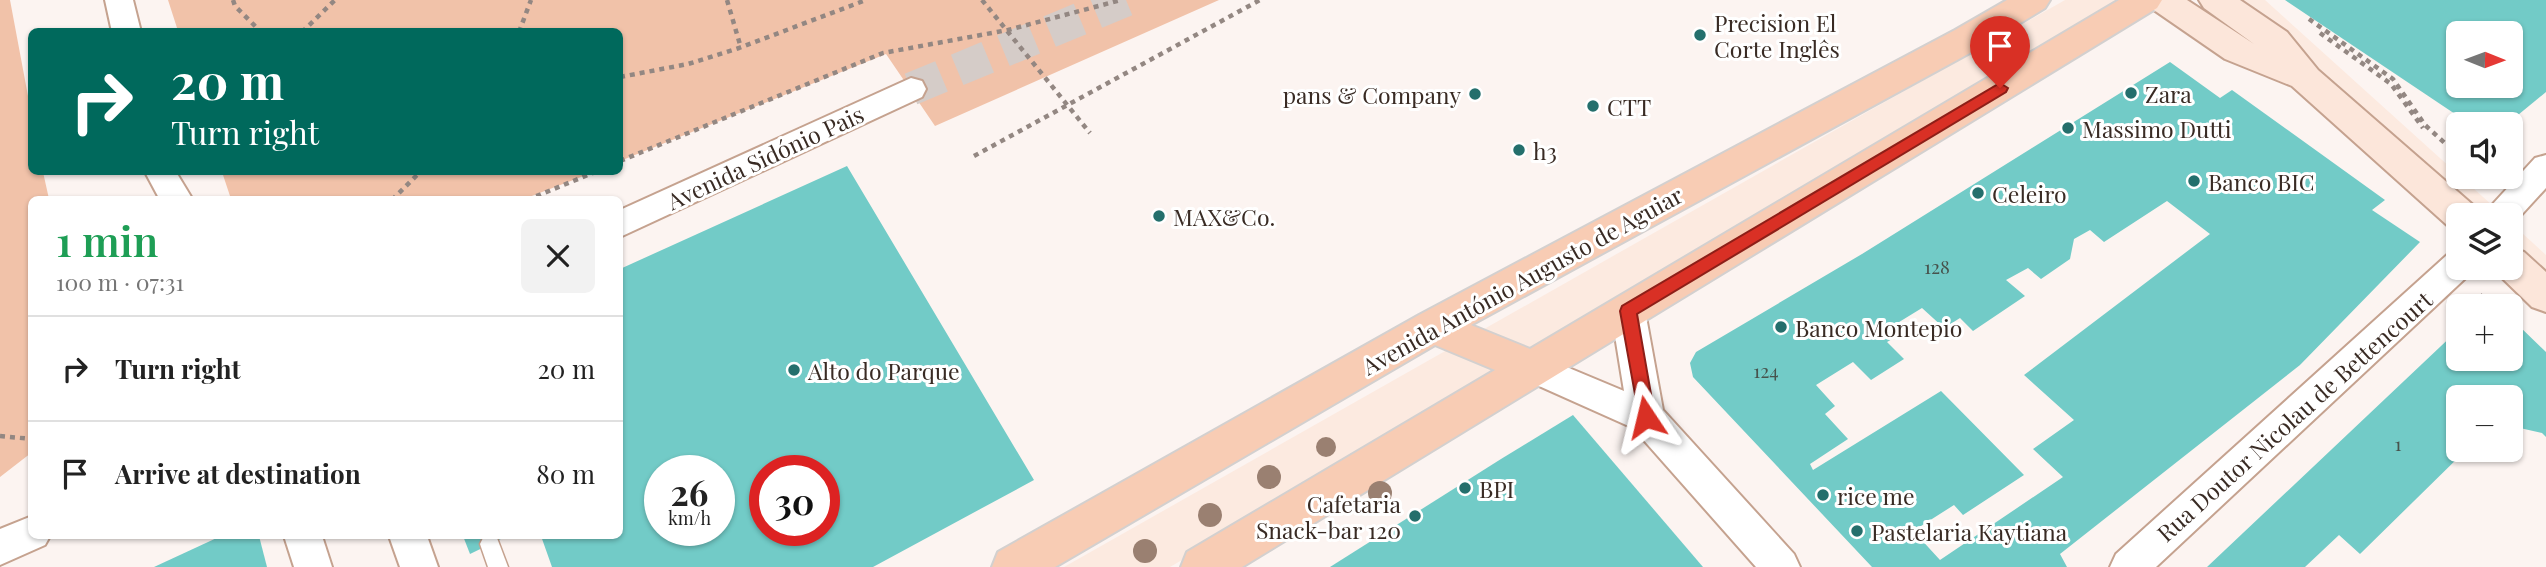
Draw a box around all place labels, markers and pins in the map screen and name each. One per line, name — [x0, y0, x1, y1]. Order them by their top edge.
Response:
place label: Precision El Corte Inglês — [1714, 7, 1840, 64]
pin — [1970, 16, 2030, 88]
marker: Precision El Corte Inglês — [1692, 27, 1708, 43]
place label: Zara — [2145, 78, 2192, 109]
place label: pans & Company — [1283, 79, 1461, 110]
marker: Zara — [2123, 85, 2139, 101]
marker: pans & Company — [1467, 86, 1483, 102]
place label: CTT — [1607, 91, 1651, 122]
marker: CTT — [1585, 98, 1601, 114]
place label: Massimo Dutti — [2082, 113, 2232, 144]
marker: Massimo Dutti — [2060, 120, 2076, 136]
place label: h3 — [1533, 135, 1557, 166]
marker: h3 — [1511, 142, 1527, 158]
place label: Banco BIC — [2208, 166, 2315, 197]
marker: Banco BIC — [2186, 173, 2202, 189]
place label: Celeiro — [1992, 178, 2067, 209]
marker: Celeiro — [1970, 185, 1986, 201]
place label: MAX&Co. — [1173, 201, 1275, 232]
marker: MAX&Co. — [1151, 208, 1167, 224]
place label: Banco Montepio — [1795, 312, 1962, 343]
marker: Banco Montepio — [1773, 319, 1789, 335]
place label: Alto do Parque — [807, 355, 960, 386]
marker: Alto do Parque — [786, 362, 802, 378]
place label: BPI — [1479, 473, 1514, 504]
marker: BPI — [1457, 480, 1473, 496]
place label: rice me — [1837, 480, 1915, 511]
marker: rice me — [1815, 487, 1831, 503]
place label: Cafetaria Snack-bar 120 — [1256, 488, 1402, 545]
marker: Cafetaria Snack-bar 120 — [1407, 508, 1423, 524]
place label: Pastelaria Kaytiana — [1871, 516, 2068, 547]
marker: Pastelaria Kaytiana — [1849, 523, 1865, 539]

